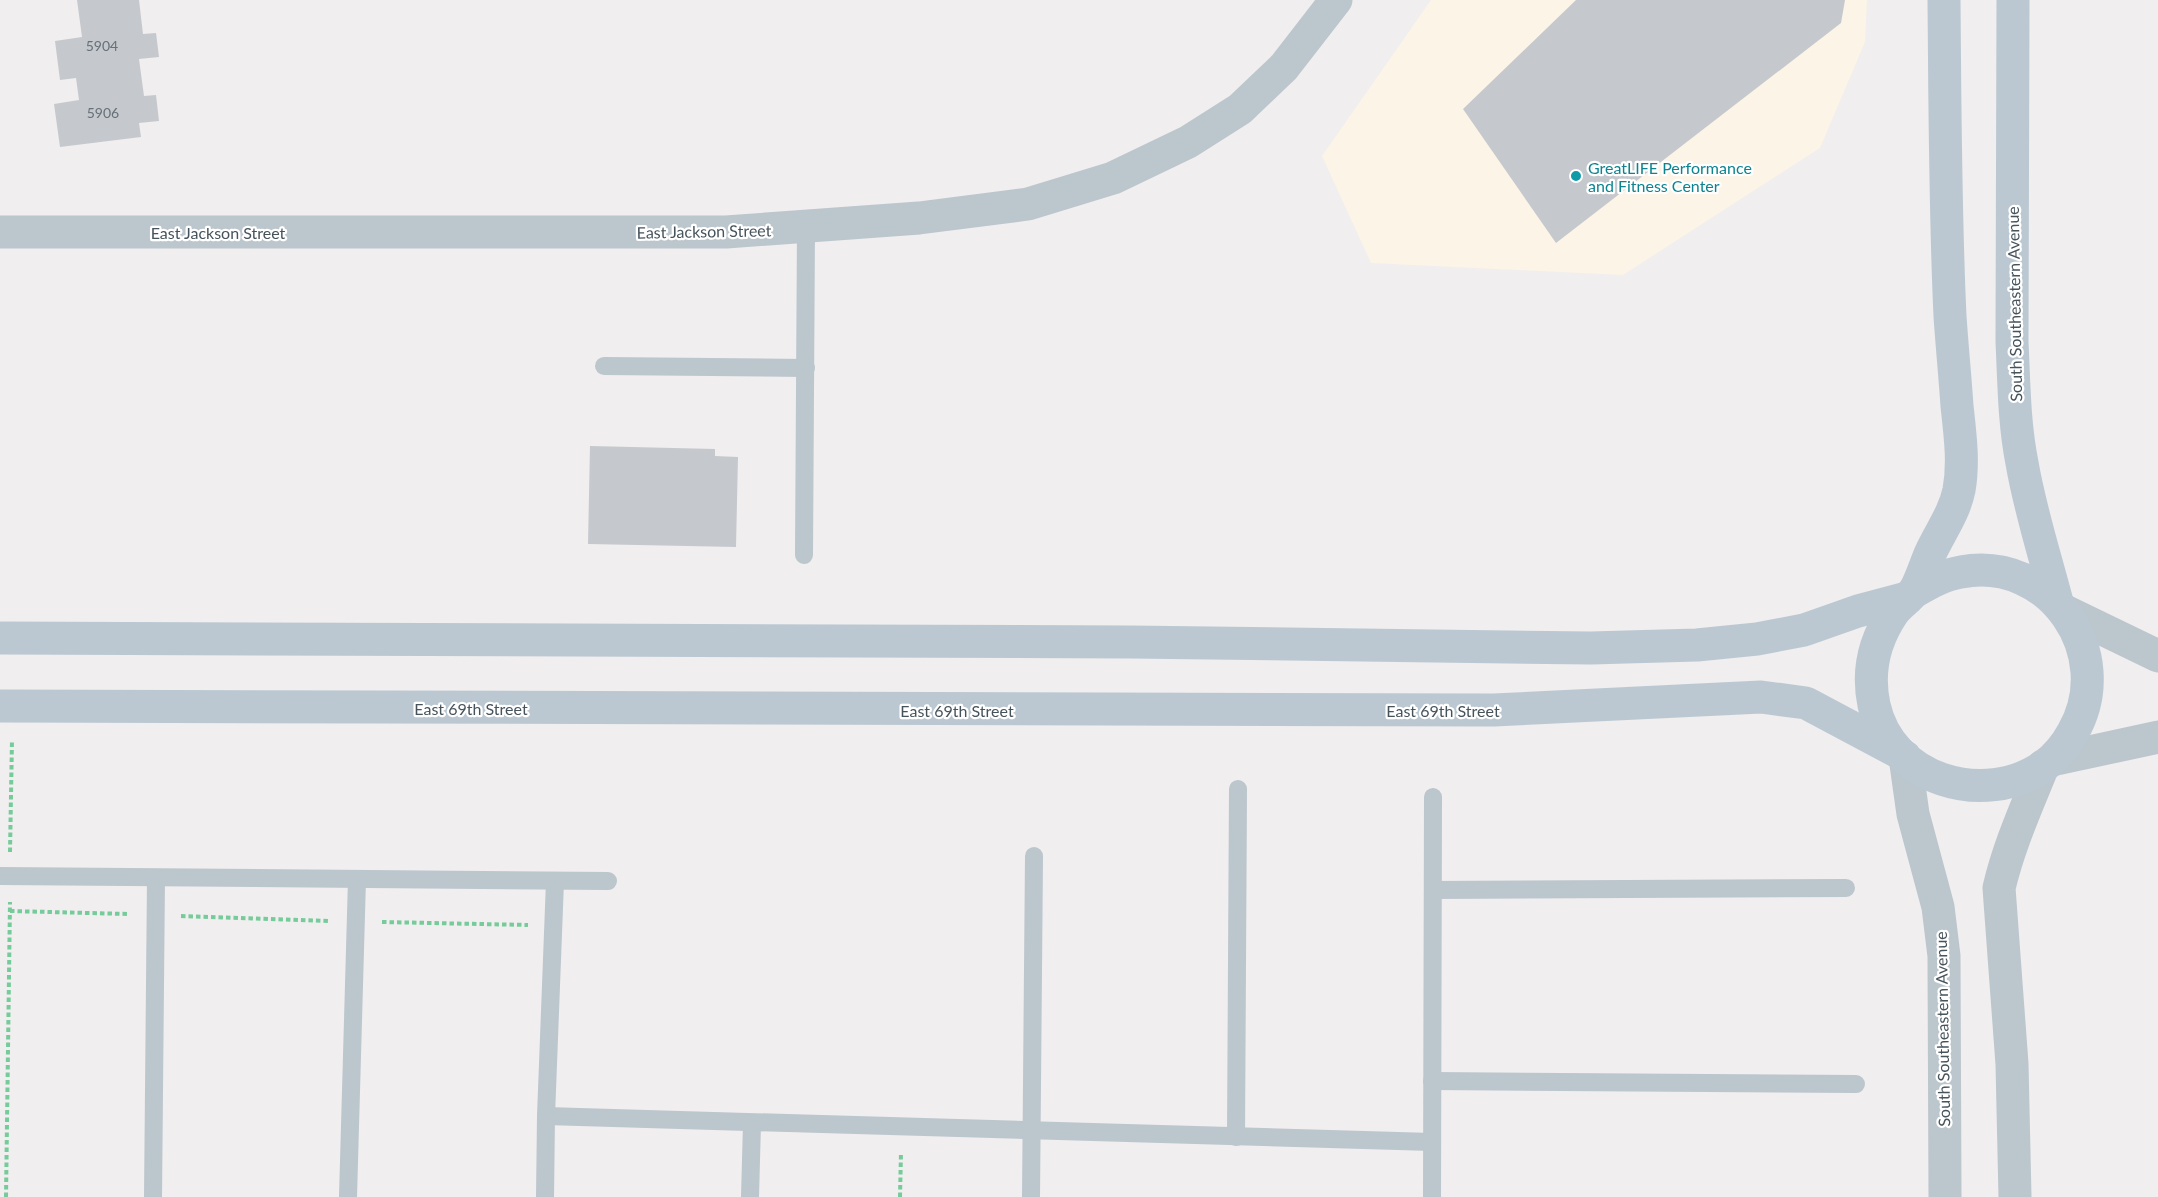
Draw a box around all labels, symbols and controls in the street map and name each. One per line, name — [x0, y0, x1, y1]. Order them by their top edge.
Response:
house number: 5904 — [86, 37, 118, 54]
house number: 5906 — [87, 104, 119, 121]
place label: GreatLIFE Performance and Fitness Center — [1588, 158, 1752, 195]
marker: GreatLIFE Performance and Fitness Center — [1569, 169, 1583, 183]
street label: South Southeastern Avenue — [2003, 206, 2025, 402]
street label: East Jackson Street — [636, 220, 772, 242]
street label: East Jackson Street — [151, 223, 286, 242]
street label: East 69th Street — [414, 699, 528, 718]
street label: East 69th Street — [900, 701, 1014, 720]
street label: East 69th Street — [1386, 701, 1500, 720]
street label: South Southeastern Avenue — [1931, 931, 1953, 1127]

